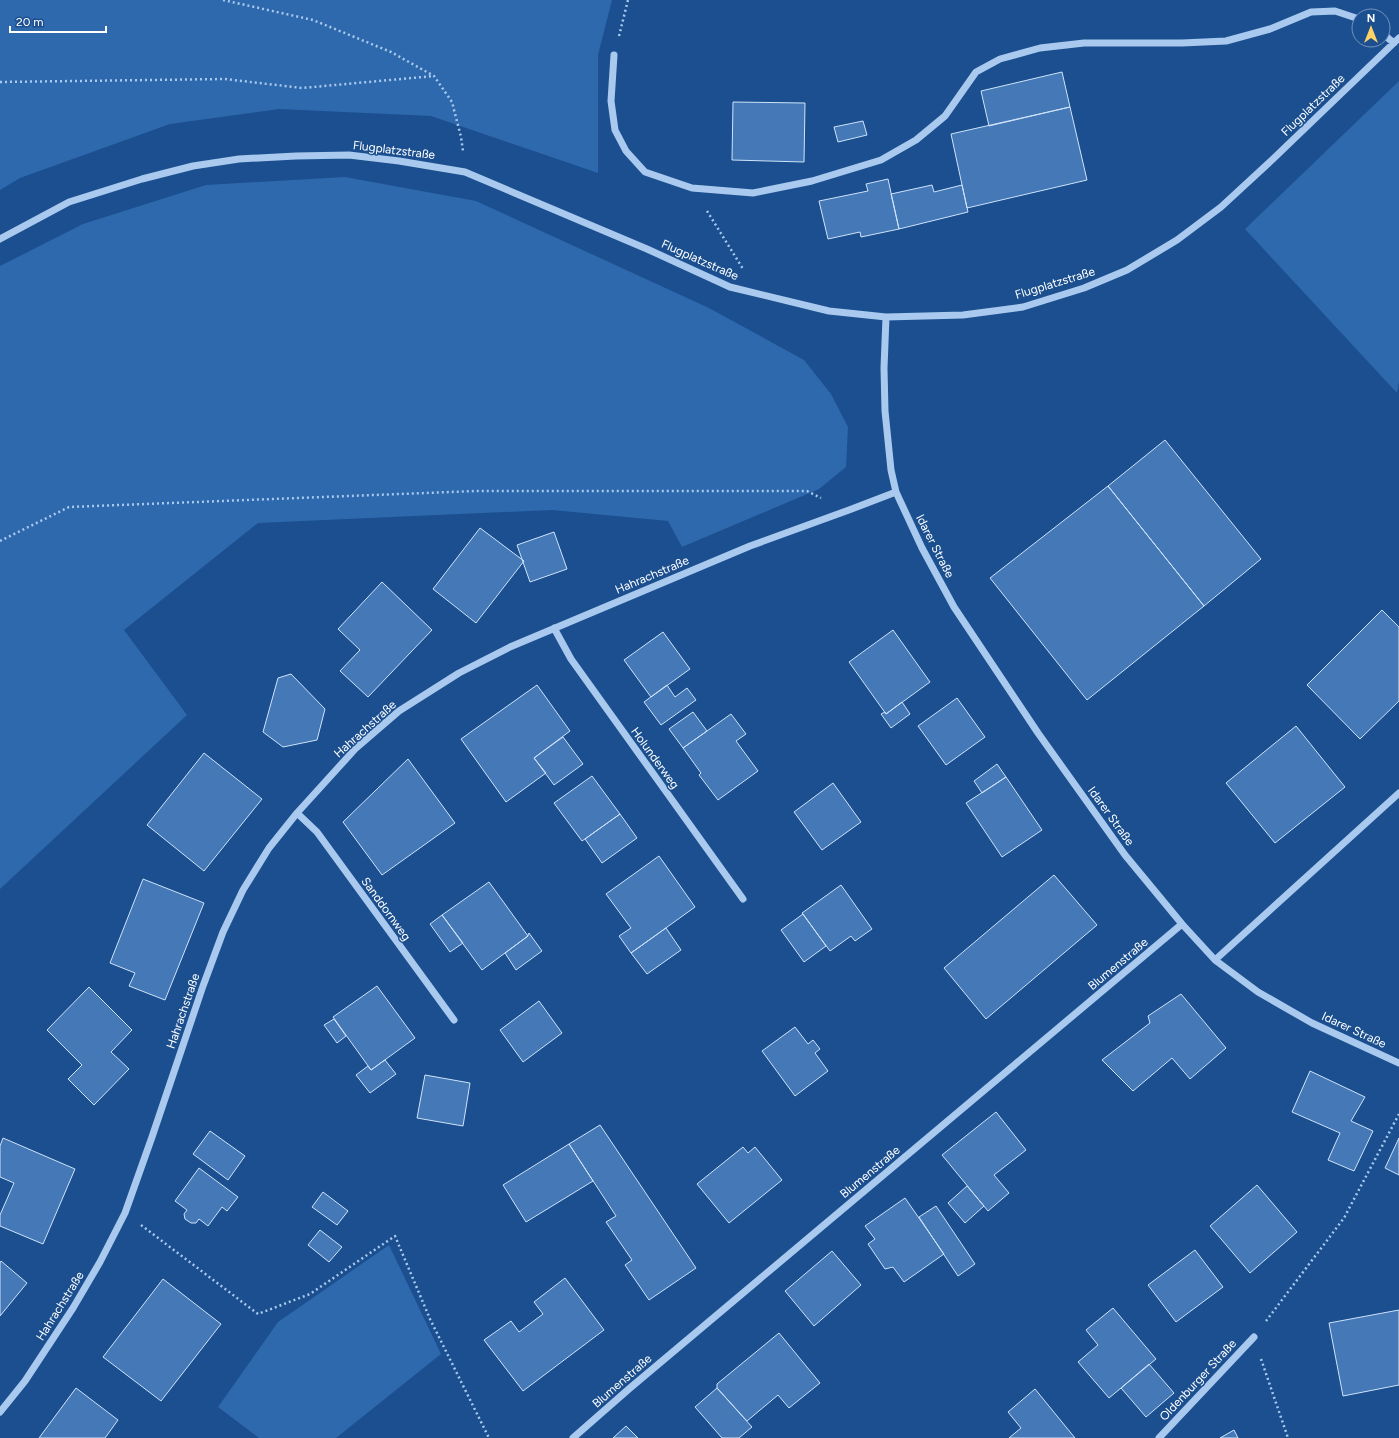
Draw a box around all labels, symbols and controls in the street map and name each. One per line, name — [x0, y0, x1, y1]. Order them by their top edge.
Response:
scale bar — [10, 8, 106, 34]
north arrow — [1351, 8, 1391, 48]
text: N — [1367, 12, 1375, 25]
text: 20 m — [16, 15, 44, 29]
street label: Flugplatzstraße — [1278, 71, 1348, 139]
street label: Flugplatzstraße — [352, 138, 436, 162]
street label: Flugplatzstraße — [659, 237, 741, 283]
street label: Flugplatzstraße — [1013, 264, 1097, 302]
street label: Idarer Straße — [913, 512, 957, 581]
street label: Hahrachstraße — [613, 553, 691, 597]
street label: Hahrachstraße — [331, 697, 399, 761]
street label: Holunderweg — [628, 725, 682, 791]
street label: Idarer Straße — [1085, 784, 1137, 849]
street label: Sanddornweg — [358, 875, 414, 943]
street label: Blumenstraße — [1085, 935, 1151, 993]
street label: Hahrachstraße — [164, 971, 203, 1051]
street label: Idarer Straße — [1320, 1009, 1389, 1051]
street label: Blumenstraße — [837, 1143, 903, 1201]
street label: Hahrachstraße — [33, 1268, 87, 1343]
street label: Oldenburger Straße — [1157, 1336, 1240, 1424]
street label: Blumenstraße — [590, 1351, 655, 1410]

